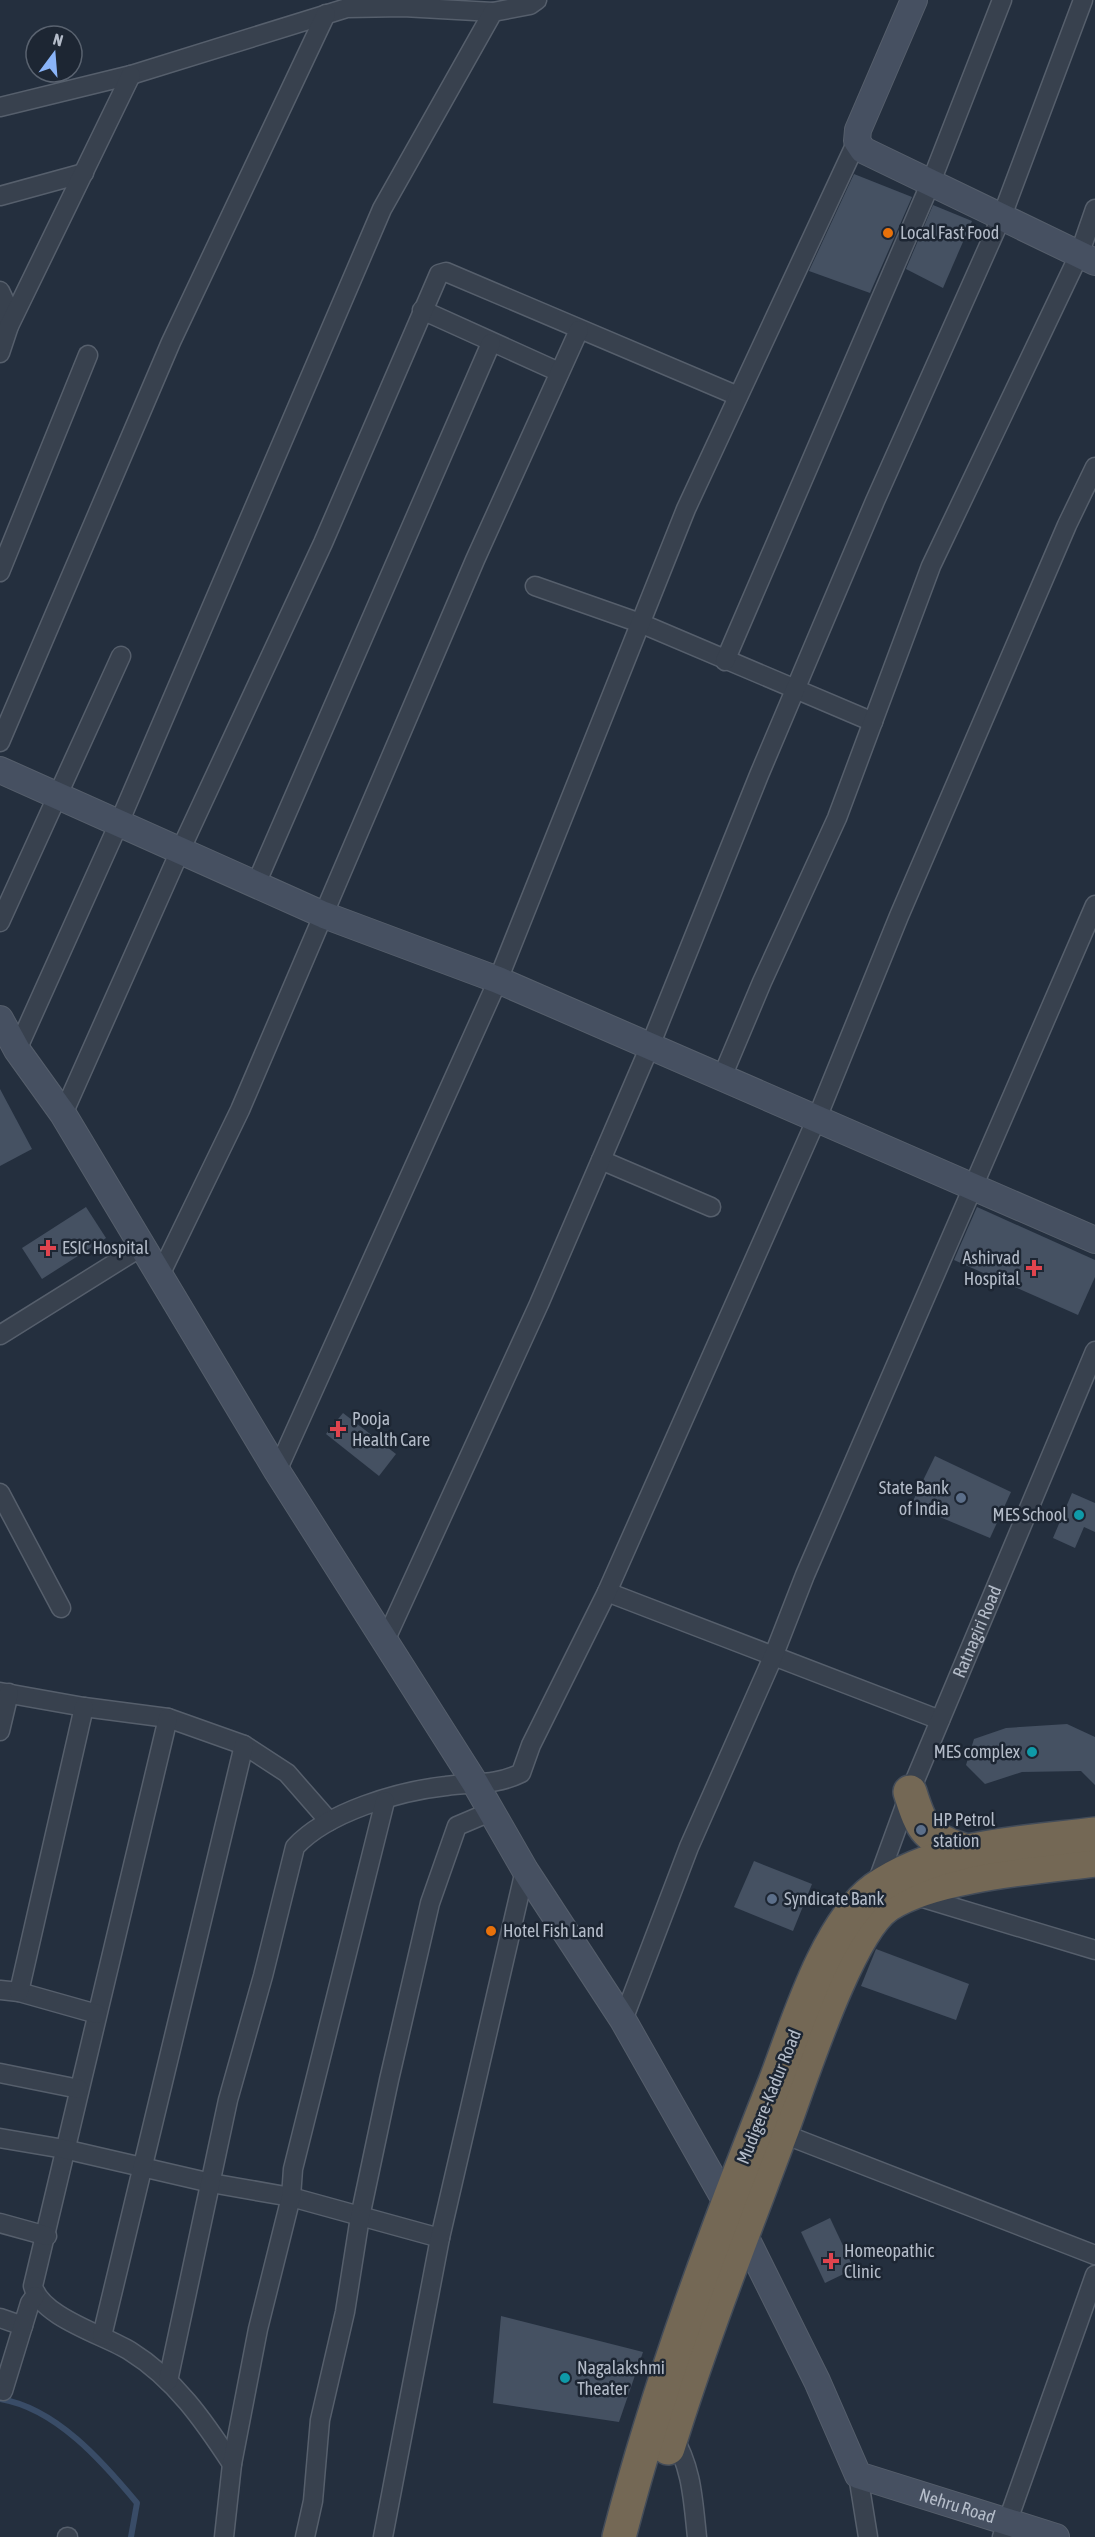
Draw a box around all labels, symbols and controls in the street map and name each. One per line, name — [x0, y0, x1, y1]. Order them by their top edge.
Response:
north arrow — [24, 24, 84, 84]
text: N — [51, 30, 65, 50]
place label: Local Fast Food — [900, 222, 999, 243]
marker: Local Fast Food — [881, 226, 895, 240]
place label: ESIC Hospital — [62, 1237, 149, 1258]
marker: ESIC Hospital — [39, 1239, 57, 1257]
place label: Ashirvad Hospital — [963, 1247, 1020, 1289]
marker: Ashirvad Hospital — [1025, 1259, 1043, 1277]
place label: Pooja Health Care — [352, 1408, 430, 1450]
marker: Pooja Health Care — [329, 1420, 347, 1438]
place label: State Bank of India — [879, 1477, 949, 1519]
marker: State Bank of India — [954, 1491, 968, 1505]
place label: MES School — [993, 1504, 1067, 1525]
marker: MES School — [1072, 1508, 1086, 1522]
street label: Ratnagiri Road — [948, 1582, 1005, 1681]
place label: MES complex — [934, 1741, 1020, 1762]
marker: MES complex — [1025, 1745, 1039, 1759]
place label: HP Petrol station — [933, 1809, 996, 1851]
marker: HP Petrol station — [914, 1823, 928, 1837]
place label: Syndicate Bank — [784, 1888, 885, 1909]
marker: Syndicate Bank — [765, 1892, 779, 1906]
place label: Hotel Fish Land — [503, 1920, 604, 1941]
marker: Hotel Fish Land — [484, 1924, 498, 1938]
street label: Mudigere-Kadur Road — [732, 2027, 805, 2167]
place label: Homeopathic Clinic — [844, 2240, 934, 2282]
marker: Homeopathic Clinic — [822, 2252, 840, 2270]
place label: Nagalakshmi Theater — [577, 2357, 665, 2399]
marker: Nagalakshmi Theater — [558, 2371, 572, 2385]
street label: Nehru Road — [917, 2484, 998, 2527]

